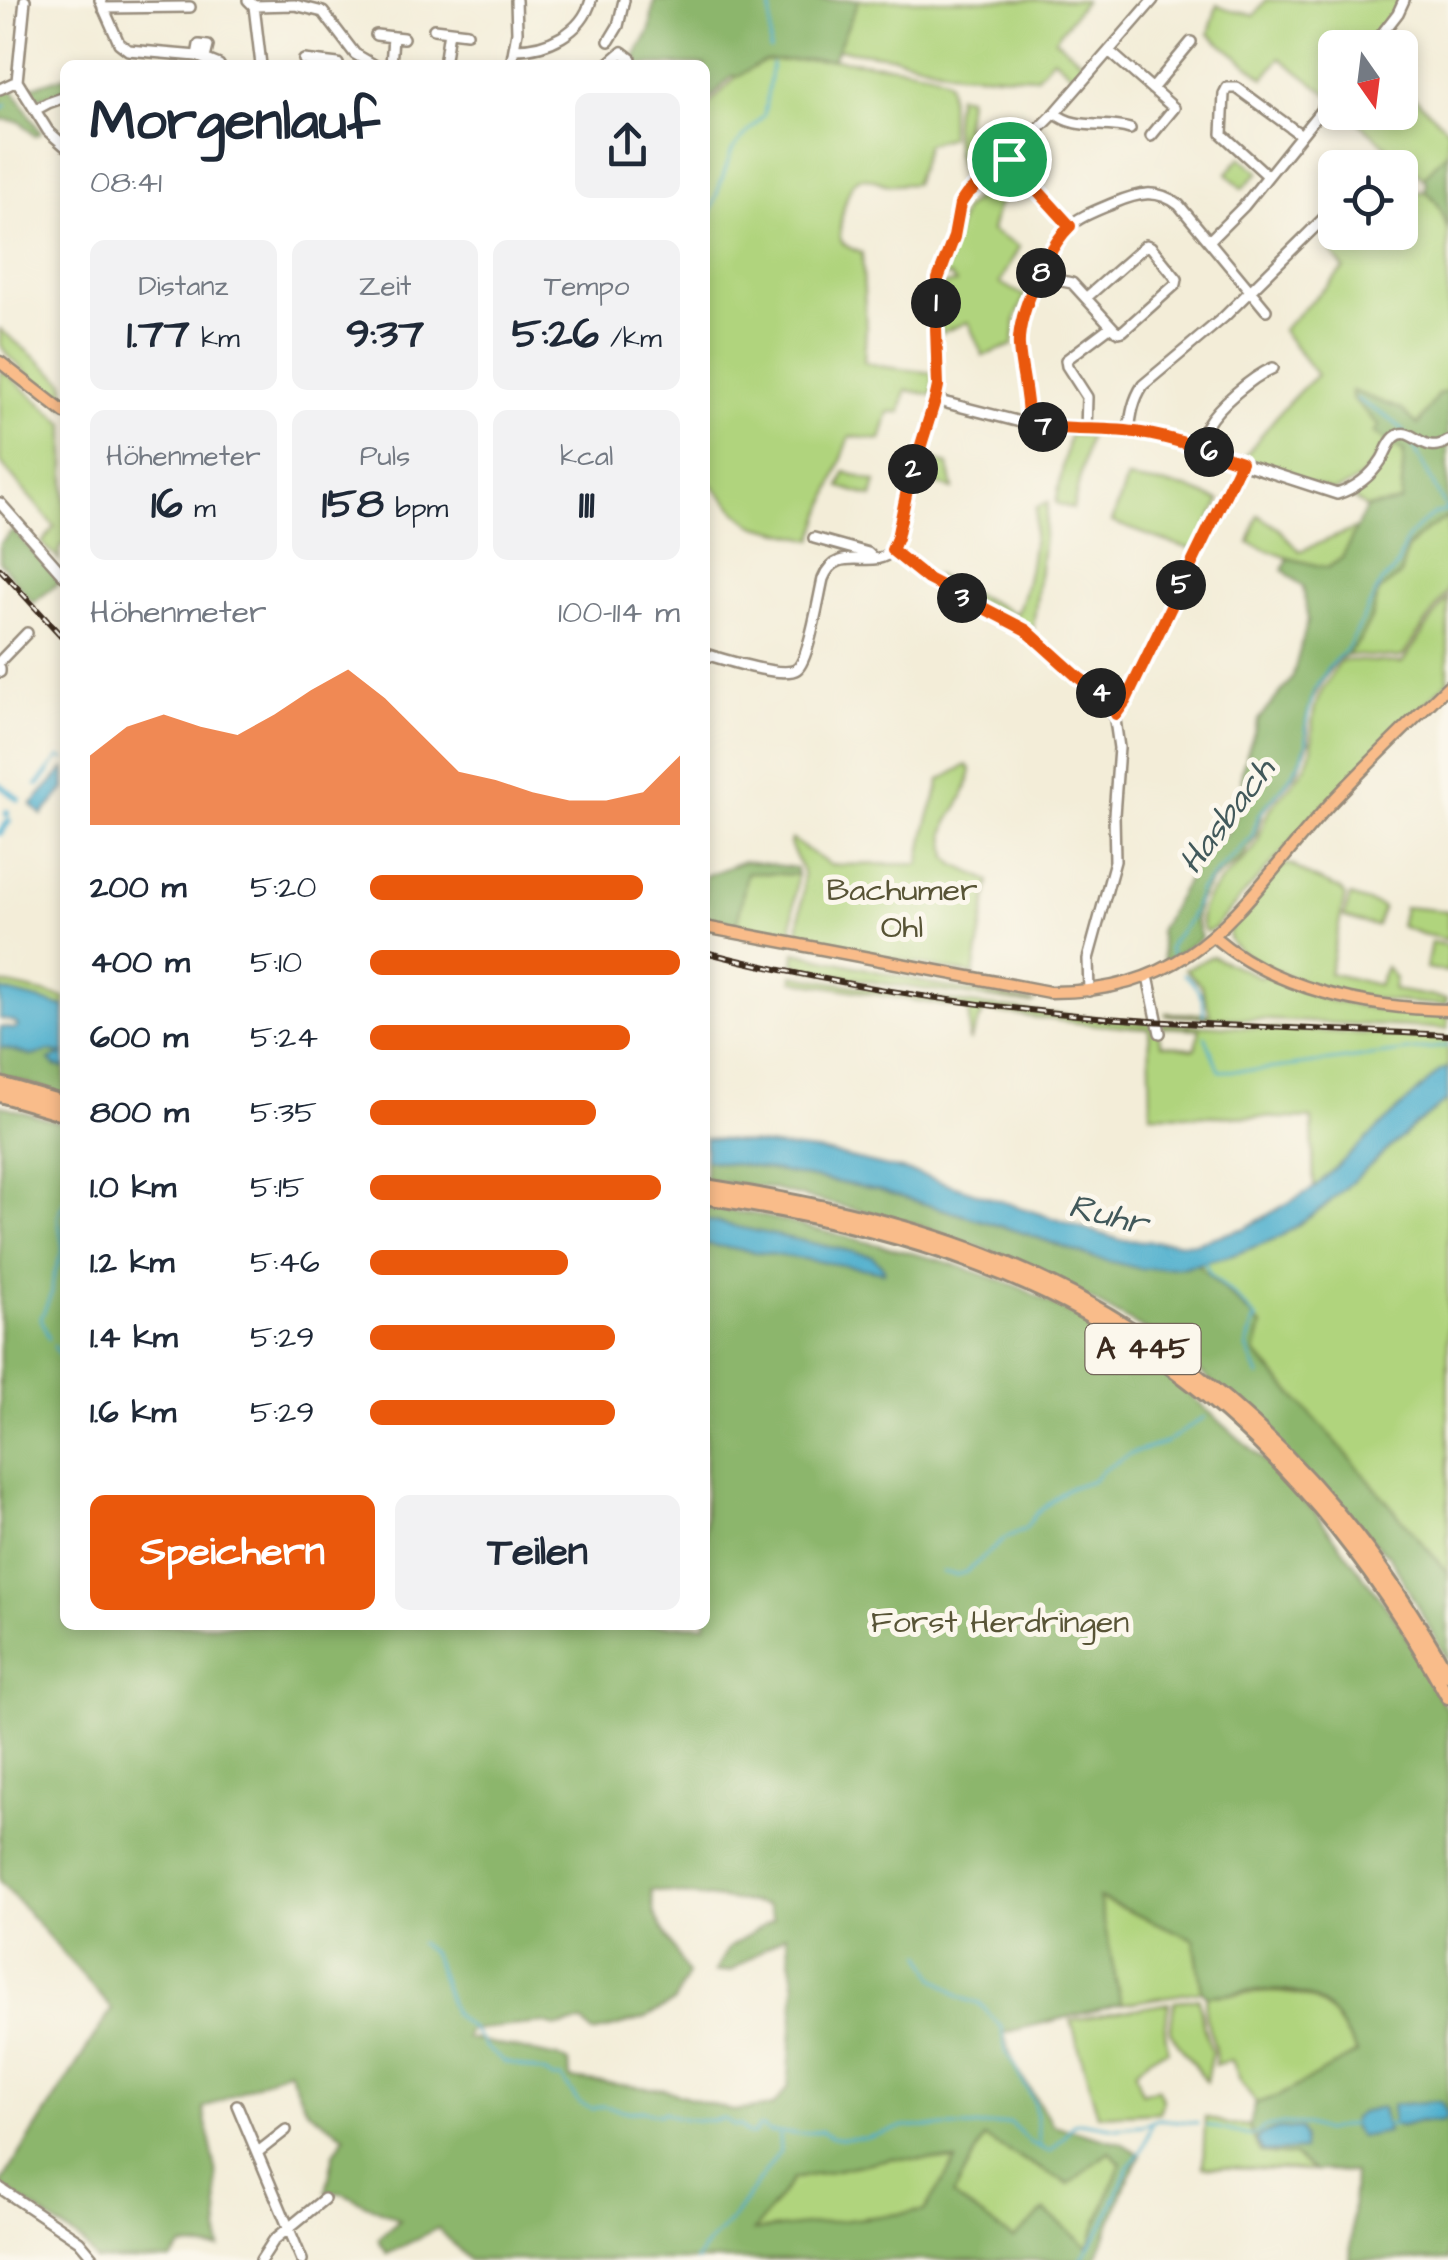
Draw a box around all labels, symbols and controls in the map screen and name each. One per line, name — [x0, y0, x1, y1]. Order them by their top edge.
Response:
north arrow — [1318, 30, 1418, 130]
map controls — [1318, 30, 1418, 250]
text: Morgenlauf — [90, 84, 380, 160]
button: share — [575, 93, 680, 198]
pin — [967, 117, 1052, 202]
icon: arrive — [982, 132, 1037, 187]
button: locate — [1318, 150, 1418, 250]
text: 08:41 — [90, 160, 162, 205]
pin: 8 — [1016, 248, 1066, 298]
text: 8 — [1032, 253, 1050, 292]
text: Distanz — [138, 267, 228, 306]
text: Zeit — [359, 267, 411, 306]
text: Tempo — [544, 267, 630, 306]
pin: 1 — [911, 278, 961, 328]
text: 1 — [934, 283, 938, 322]
text: 1.77 — [127, 306, 190, 364]
text: 9:37 — [346, 306, 424, 364]
text: 5:26 — [512, 306, 599, 364]
text: km — [190, 319, 240, 358]
text: /km — [599, 319, 662, 358]
pin: 7 — [1018, 402, 1068, 452]
text: 7 — [1034, 407, 1052, 446]
pin: 6 — [1184, 427, 1234, 477]
text: 6 — [1200, 432, 1218, 471]
text: Höhenmeter — [106, 437, 261, 476]
text: Puls — [360, 437, 410, 476]
text: kcal — [560, 437, 613, 476]
pin: 2 — [888, 444, 938, 494]
text: 2 — [905, 449, 921, 488]
text: 16 — [151, 476, 183, 534]
text: 158 — [322, 476, 384, 534]
text: 111 — [579, 476, 595, 534]
text: m — [183, 489, 216, 528]
text: bpm — [384, 489, 448, 528]
pin: 5 — [1156, 560, 1206, 610]
text: 5 — [1171, 565, 1191, 604]
pin: 3 — [937, 573, 987, 623]
text: 3 — [955, 578, 969, 617]
text: Höhenmeter — [90, 590, 267, 635]
text: 100–114 m — [558, 590, 680, 635]
pin: 4 — [1076, 668, 1126, 718]
text: 4 — [1091, 673, 1111, 712]
water label: Hasbach — [1167, 747, 1288, 884]
text: 200 m — [90, 865, 186, 910]
text: 5:20 — [250, 865, 317, 910]
park label: Bachumer Ohl — [826, 868, 978, 950]
text: 400 m — [90, 940, 190, 985]
text: 5:10 — [250, 940, 302, 985]
text: 600 m — [90, 1015, 188, 1060]
text: 5:24 — [250, 1015, 318, 1060]
text: 800 m — [90, 1090, 189, 1135]
text: 5:35 — [250, 1090, 317, 1135]
text: 1.0 km — [90, 1165, 176, 1210]
text: 5:15 — [250, 1165, 305, 1210]
water label: Ruhr — [1064, 1182, 1156, 1249]
text: 1.2 km — [90, 1240, 174, 1285]
text: 5:46 — [250, 1240, 320, 1285]
text: 1.4 km — [90, 1315, 178, 1360]
text: 5:29 — [250, 1315, 315, 1360]
road number: A 445 — [1086, 1324, 1200, 1374]
text: 1.6 km — [90, 1390, 176, 1435]
text: 5:29 — [250, 1390, 315, 1435]
button: Speichern — [90, 1495, 375, 1610]
button: Teilen — [395, 1495, 680, 1610]
park label: Forst Herdringen — [871, 1600, 1129, 1645]

